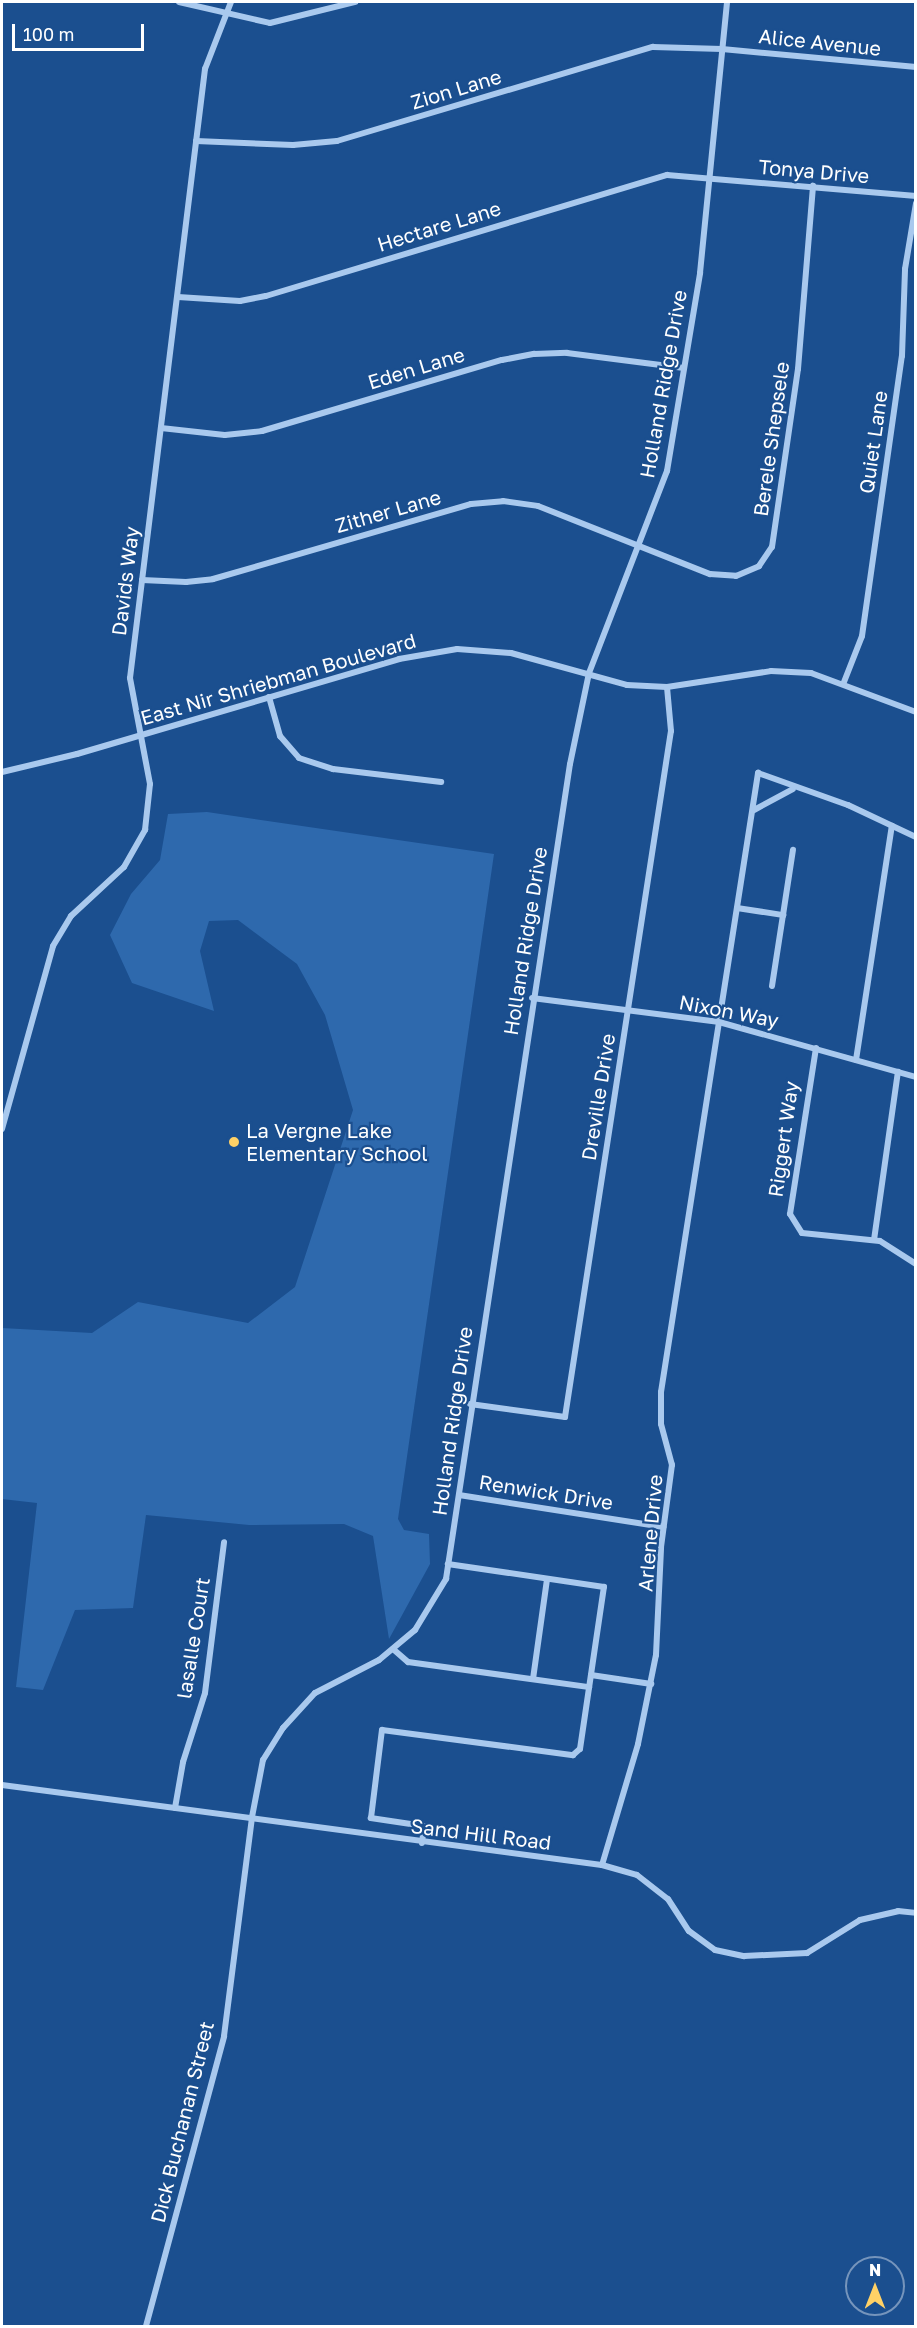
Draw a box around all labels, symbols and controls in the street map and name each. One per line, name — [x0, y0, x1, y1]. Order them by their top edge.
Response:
scale bar — [15, 12, 147, 50]
text: 100 m — [23, 23, 74, 45]
street label: Alice Avenue — [758, 24, 882, 60]
street label: Zion Lane — [408, 64, 504, 114]
street label: Tonya Drive — [758, 154, 870, 188]
street label: Hectare Lane — [374, 196, 504, 256]
street label: Holland Ridge Drive — [635, 288, 691, 480]
street label: Eden Lane — [365, 342, 467, 394]
street label: Berele Shepsele — [748, 360, 794, 518]
street label: Quiet Lane — [854, 389, 892, 495]
street label: Zither Lane — [332, 484, 444, 538]
street label: Davids Way — [106, 525, 144, 637]
street label: East Nir Shriebman Boulevard — [138, 628, 418, 730]
street label: Holland Ridge Drive — [498, 845, 552, 1037]
street label: Nixon Way — [677, 990, 781, 1032]
street label: Dreville Drive — [576, 1032, 620, 1162]
street label: Riggert Way — [763, 1079, 803, 1199]
place label: La Vergne Lake Elementary School — [246, 1118, 428, 1165]
marker: La Vergne Lake Elementary School — [227, 1135, 241, 1149]
street label: Holland Ridge Drive — [427, 1325, 477, 1517]
street label: Renwick Drive — [477, 1470, 615, 1514]
street label: Arlene Drive — [633, 1473, 667, 1593]
street label: lasalle Court — [172, 1576, 214, 1700]
street label: Sand Hill Road — [410, 1813, 552, 1855]
street label: Dick Buchanan Street — [145, 2019, 219, 2225]
north arrow — [845, 2256, 905, 2316]
text: N — [869, 2260, 881, 2280]

